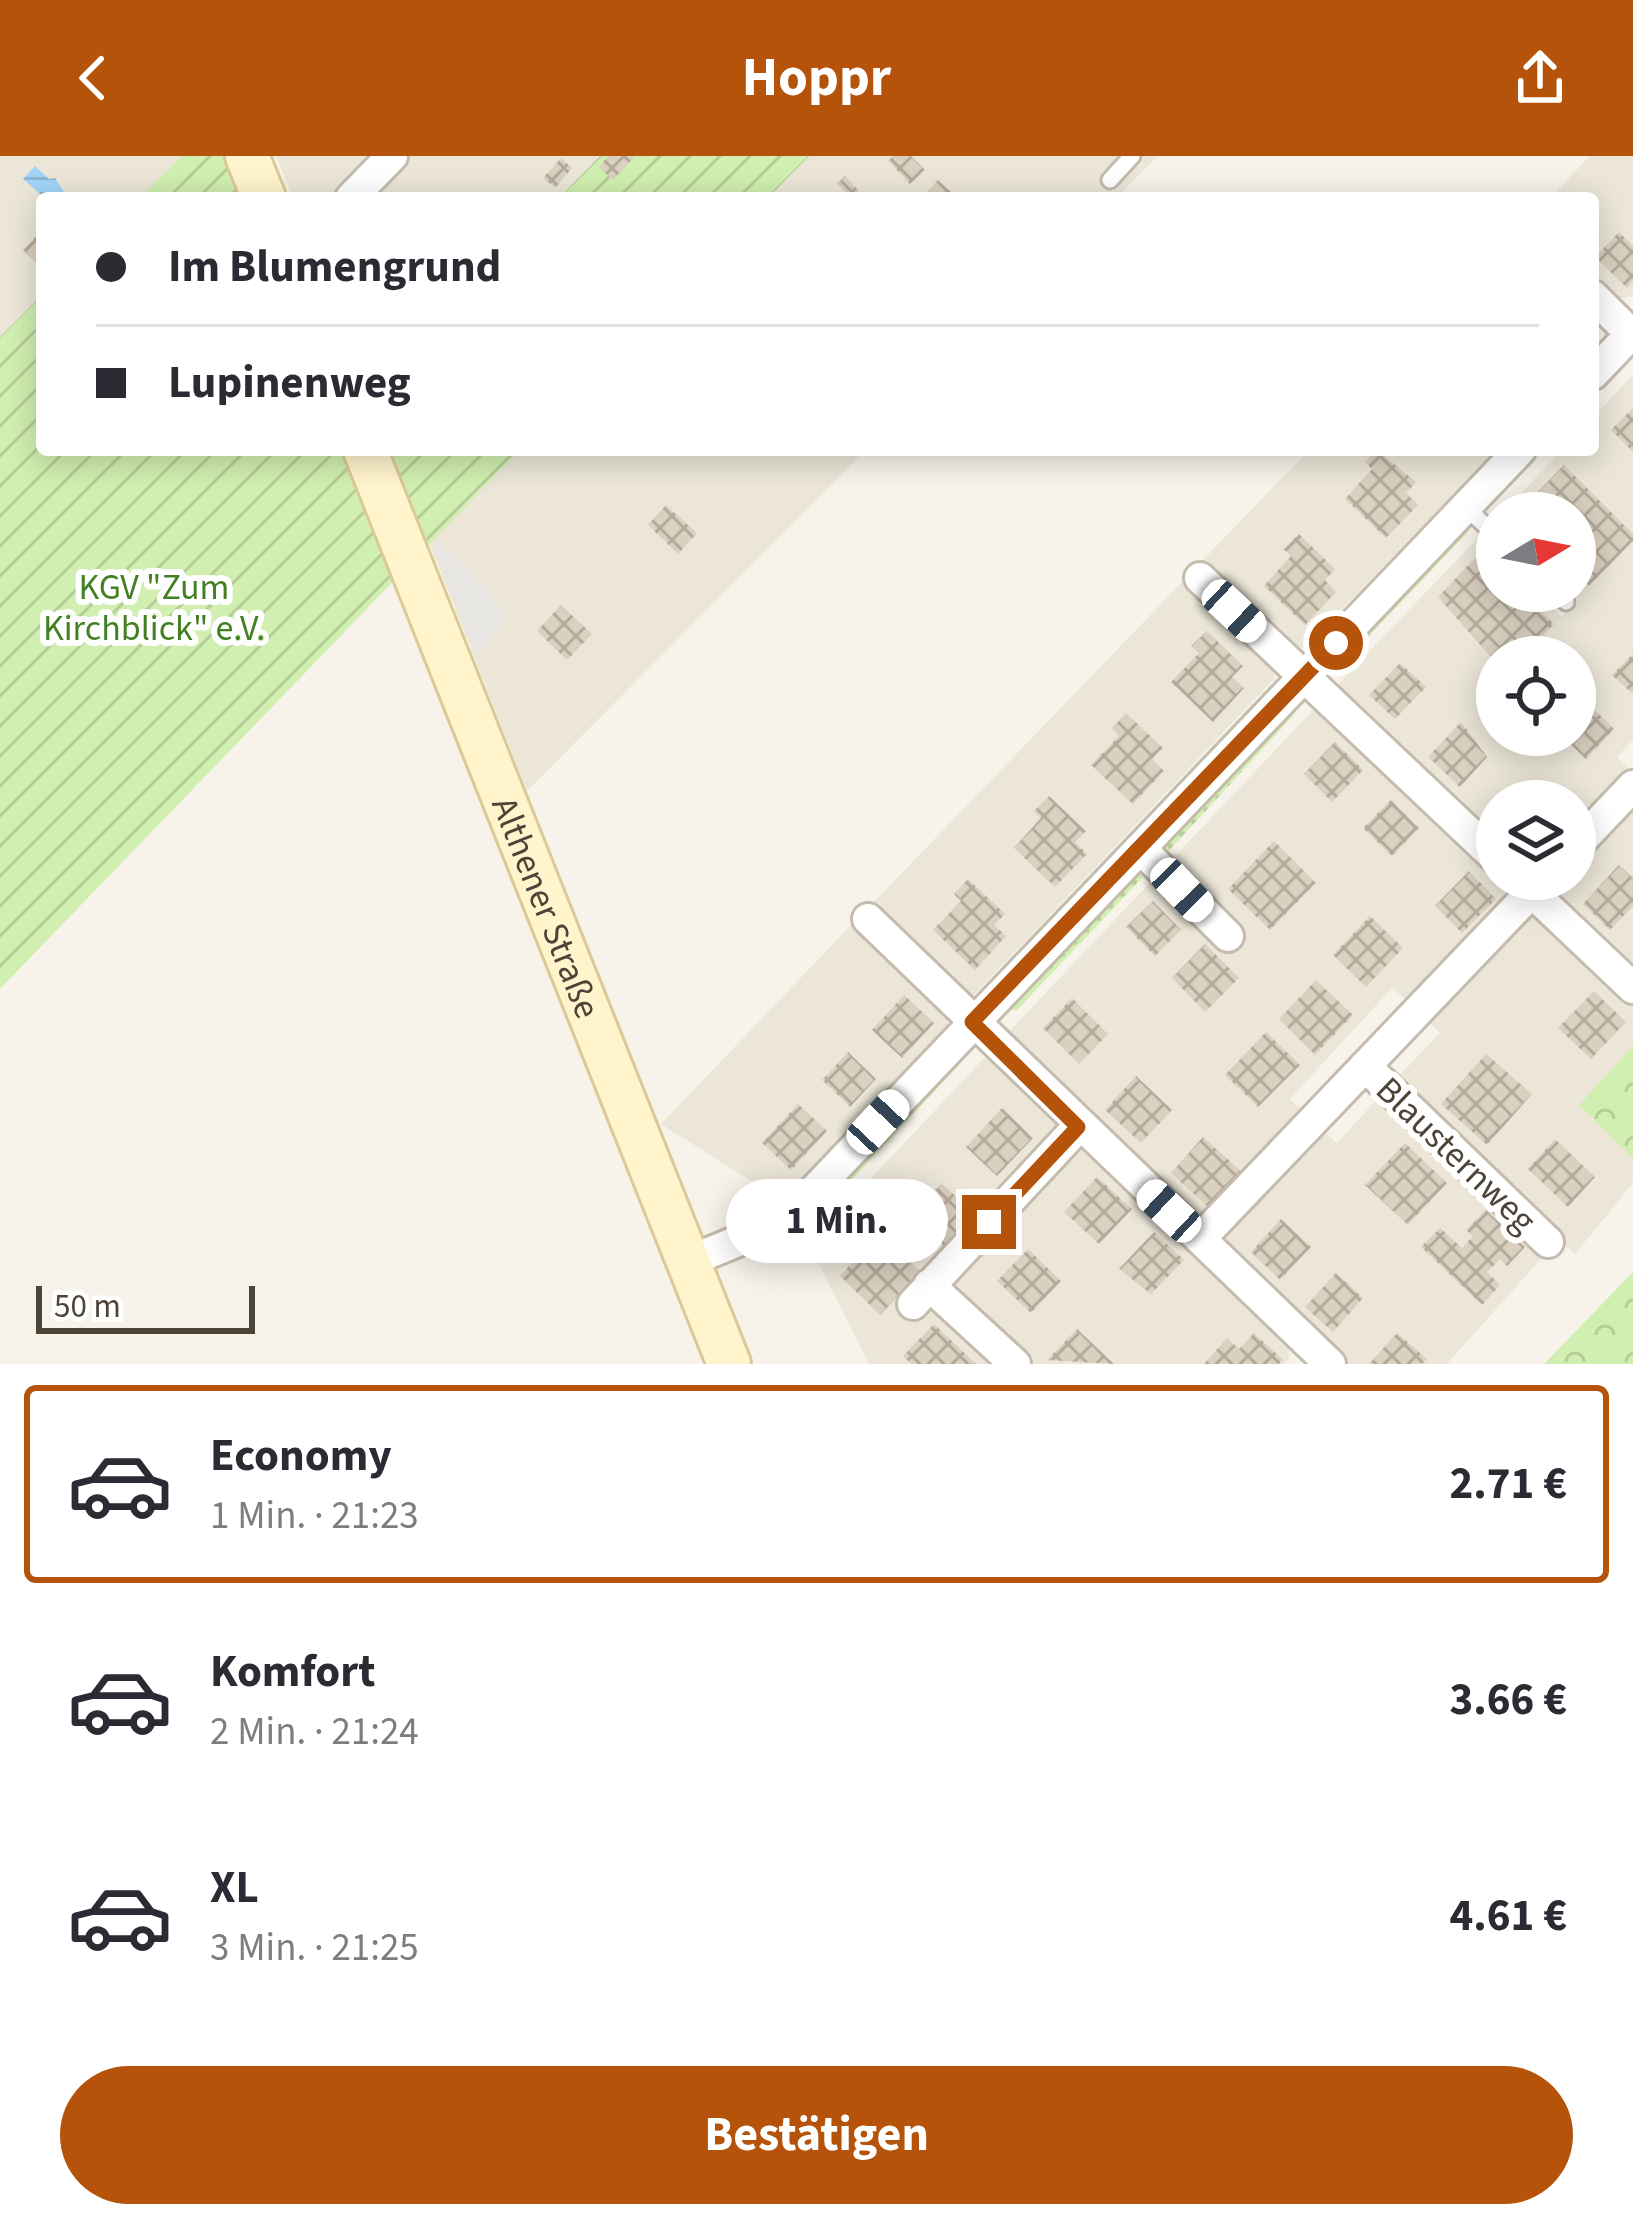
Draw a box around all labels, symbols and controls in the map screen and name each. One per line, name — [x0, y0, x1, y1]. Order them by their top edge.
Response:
text: Hoppr — [742, 40, 891, 117]
icon: back — [60, 45, 126, 111]
icon: share — [1507, 45, 1573, 111]
text: Im Blumengrund — [168, 235, 501, 299]
text: Lupinenweg — [168, 351, 411, 415]
north arrow — [1476, 492, 1596, 612]
map controls — [1476, 492, 1596, 900]
park label: KGV "Zum Kirchblick" e.V. — [43, 562, 265, 654]
car — [1195, 573, 1273, 649]
route start — [1309, 616, 1363, 670]
button: locate — [1476, 636, 1596, 756]
button: layers — [1476, 780, 1596, 900]
street label: Althener Straße — [479, 789, 613, 1026]
car — [1144, 852, 1220, 928]
street label: Blausternweg — [1364, 1065, 1548, 1245]
car — [840, 1083, 916, 1161]
car — [1130, 1173, 1208, 1249]
callout: 1 Min. — [725, 1180, 947, 1264]
text: 1 Min. — [786, 1193, 888, 1249]
route end — [962, 1195, 1016, 1249]
scale bar — [36, 1280, 255, 1333]
text: 50 m — [54, 1283, 121, 1330]
text: Economy — [210, 1424, 392, 1488]
icon: car — [66, 1430, 174, 1538]
text: 2.71 € — [1449, 1452, 1567, 1516]
text: 1 Min. · 21:23 — [210, 1488, 419, 1544]
text: Komfort — [210, 1640, 375, 1704]
icon: car — [66, 1646, 174, 1754]
text: 3.66 € — [1449, 1668, 1567, 1732]
text: 2 Min. · 21:24 — [210, 1704, 419, 1760]
text: XL — [210, 1856, 259, 1920]
icon: car — [66, 1862, 174, 1970]
text: 4.61 € — [1449, 1884, 1567, 1948]
text: 3 Min. · 21:25 — [210, 1920, 419, 1976]
button: Bestätigen — [60, 2066, 1573, 2204]

